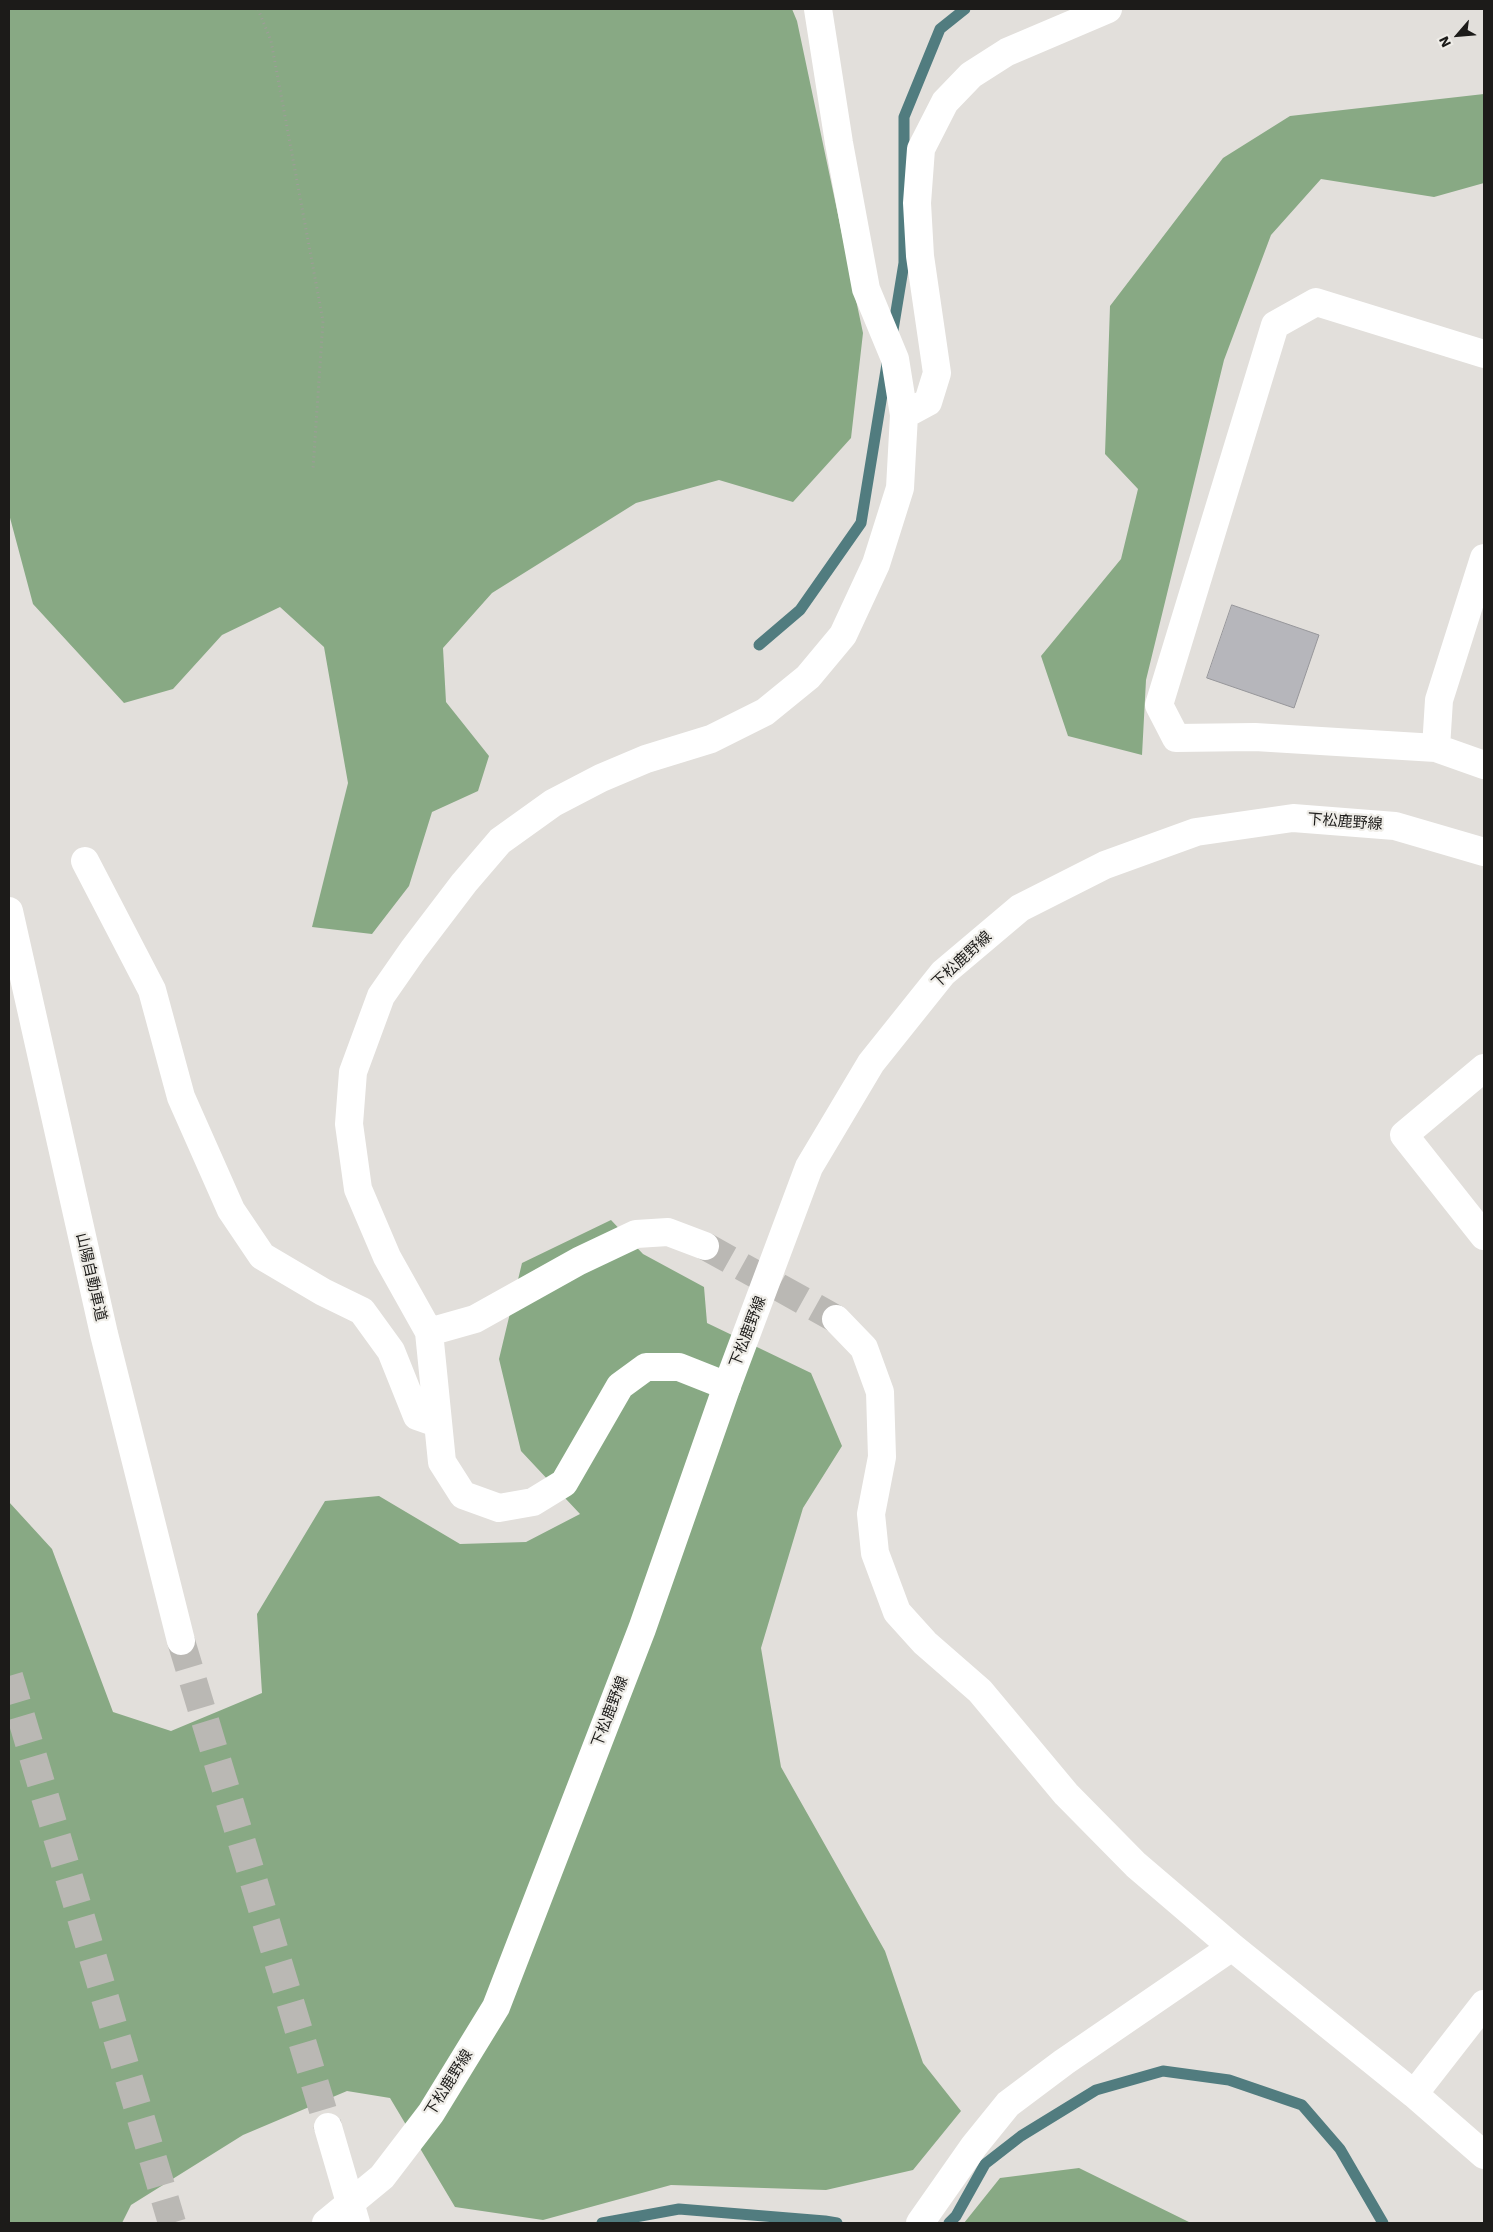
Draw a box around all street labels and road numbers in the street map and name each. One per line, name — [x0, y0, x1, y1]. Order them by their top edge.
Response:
street label: 下松鹿野線 — [1307, 810, 1383, 834]
street label: 下松鹿野線 — [928, 928, 996, 992]
street label: 山陽自動車道 — [72, 1231, 110, 1323]
street label: 下松鹿野線 — [726, 1294, 770, 1370]
street label: 下松鹿野線 — [588, 1674, 632, 1750]
street label: 下松鹿野線 — [421, 2046, 477, 2120]

